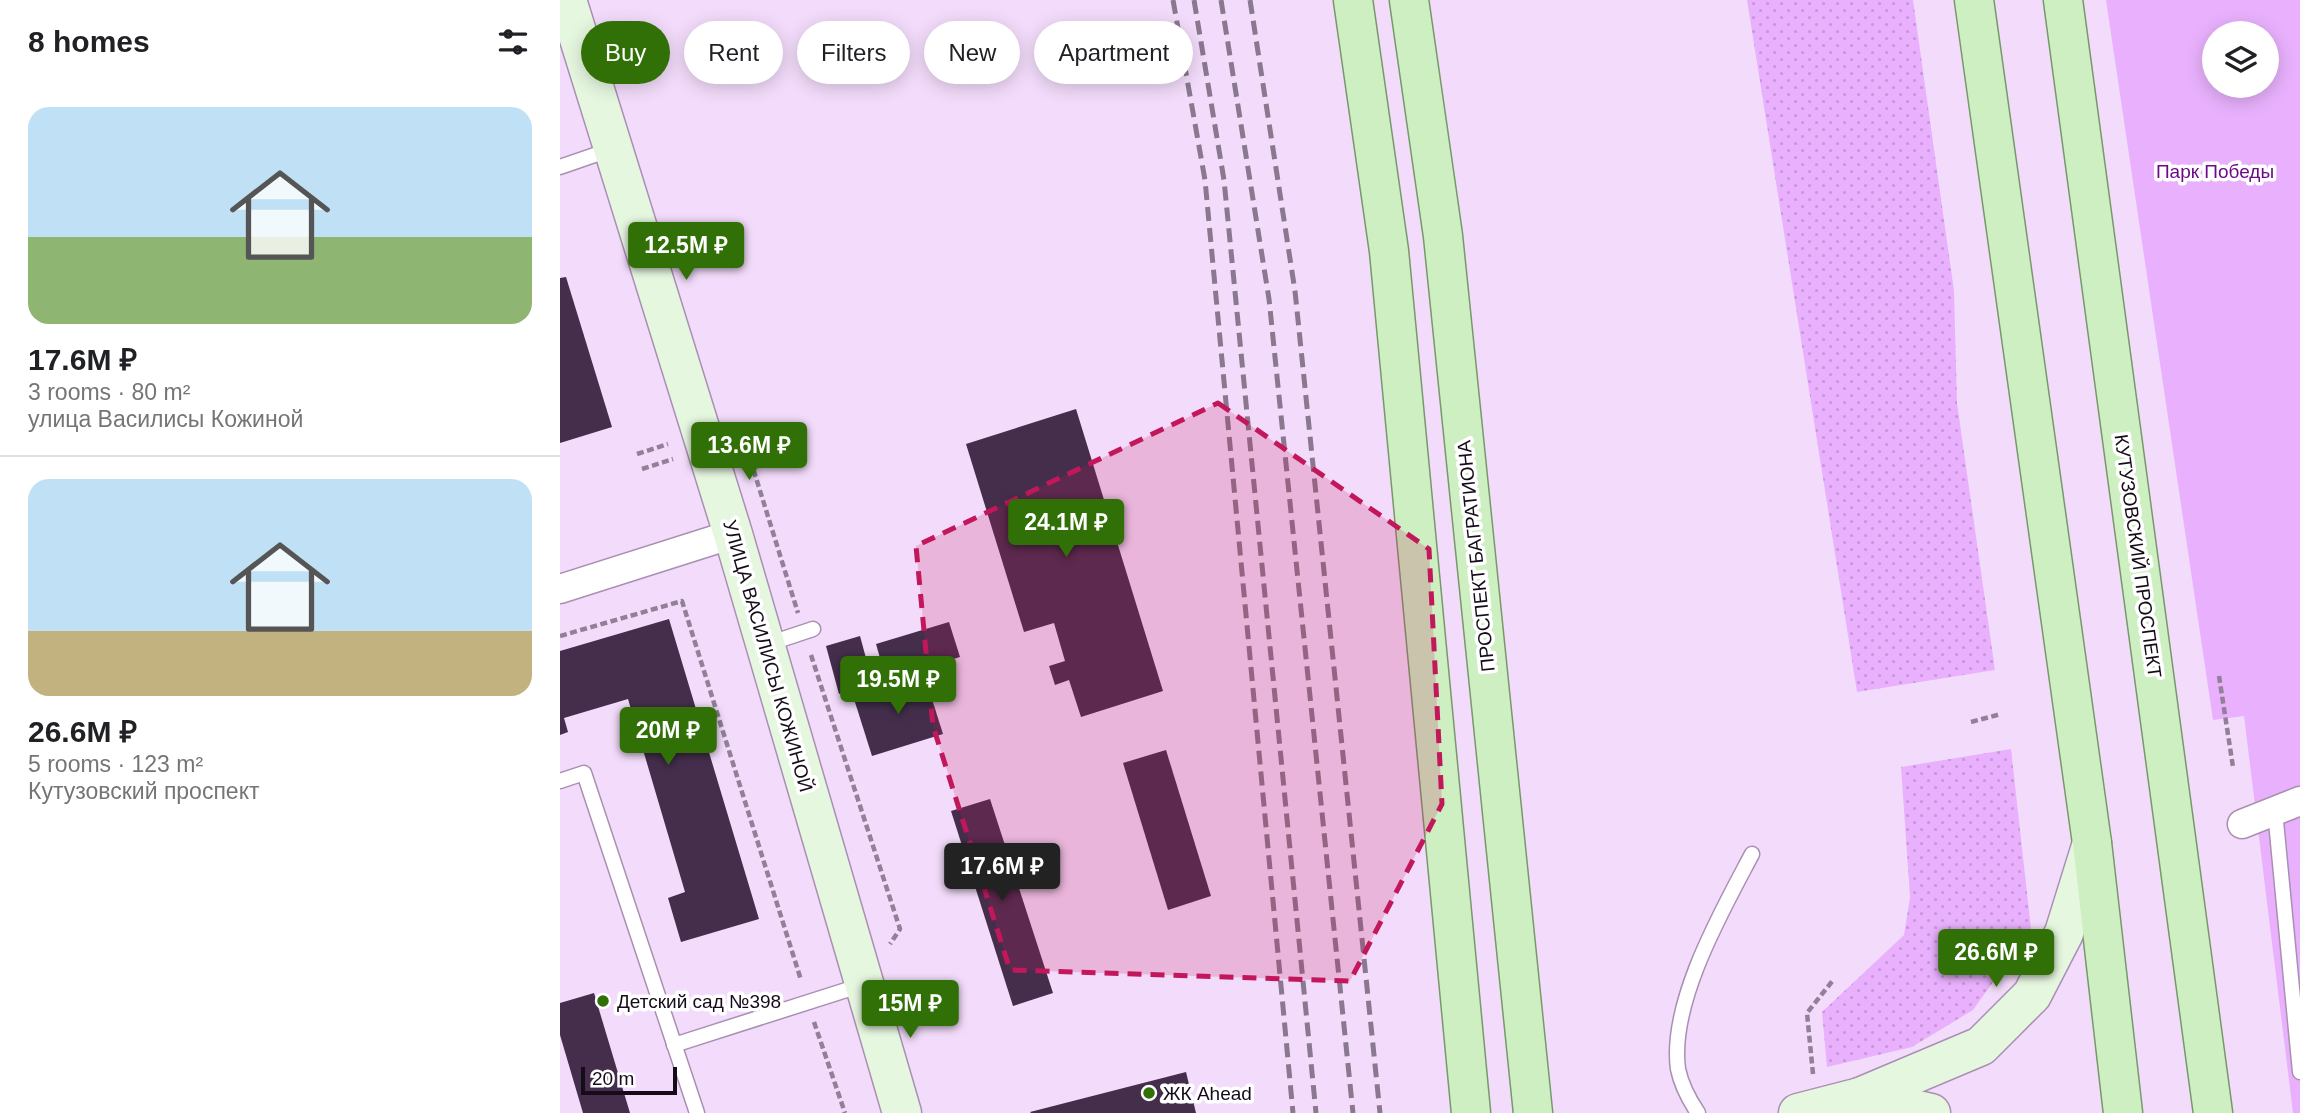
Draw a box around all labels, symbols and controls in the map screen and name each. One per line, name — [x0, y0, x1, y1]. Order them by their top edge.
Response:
chip: Buy — [581, 21, 670, 84]
chip: Rent — [684, 21, 783, 84]
chip: Filters — [797, 21, 910, 84]
chip: New — [924, 21, 1020, 84]
chip: Apartment — [1034, 21, 1193, 84]
map controls — [2202, 21, 2279, 98]
button: layers — [2202, 21, 2279, 98]
icon: filters — [494, 23, 532, 61]
text: 8 homes — [28, 25, 150, 58]
icon: home — [217, 152, 343, 278]
park label: Парк Победы — [2156, 161, 2274, 182]
pin: 12.5M ₽ — [621, 222, 751, 282]
text: 12.5M ₽ — [644, 232, 728, 258]
text: 17.6M ₽ — [28, 343, 137, 376]
text: 3 rooms · 80 m² — [28, 379, 190, 405]
text: улица Василисы Кожиной — [28, 406, 303, 432]
pin: 13.6M ₽ — [684, 422, 814, 482]
text: 13.6M ₽ — [707, 432, 791, 458]
street label: КУТУЗОВСКИЙ ПРОСПЕКТ — [2111, 433, 2166, 679]
street label: ПРОСПЕКТ БАГРАТИОНА — [1453, 439, 1499, 673]
pin: 24.1M ₽ — [1001, 500, 1131, 559]
text: 24.1M ₽ — [1024, 509, 1108, 535]
street label: УЛИЦА ВАСИЛИСЫ КОЖИНОЙ — [719, 518, 817, 794]
icon: home — [217, 524, 343, 650]
pin: 19.5M ₽ — [833, 656, 963, 716]
text: 19.5M ₽ — [856, 666, 940, 692]
pin: 20M ₽ — [619, 708, 717, 767]
text: 26.6M ₽ — [28, 715, 137, 748]
text: 20M ₽ — [636, 717, 700, 743]
text: 5 rooms · 123 m² — [28, 751, 203, 777]
text: Кутузовский проспект — [28, 778, 260, 804]
pin: 17.6M ₽ — [937, 844, 1067, 903]
text: 17.6M ₽ — [960, 853, 1044, 879]
pin: 26.6M ₽ — [1931, 930, 2061, 989]
text: 26.6M ₽ — [1954, 939, 2038, 965]
pin: 15M ₽ — [861, 981, 959, 1040]
text: 15M ₽ — [878, 990, 942, 1016]
place label: Детский сад №398 — [617, 991, 781, 1012]
marker: Детский сад №398 — [595, 993, 611, 1009]
scale bar — [581, 1064, 677, 1096]
text: 20 m — [592, 1068, 634, 1089]
place label: ЖК Ahead — [1163, 1083, 1252, 1104]
marker: ЖК Ahead — [1141, 1085, 1157, 1101]

